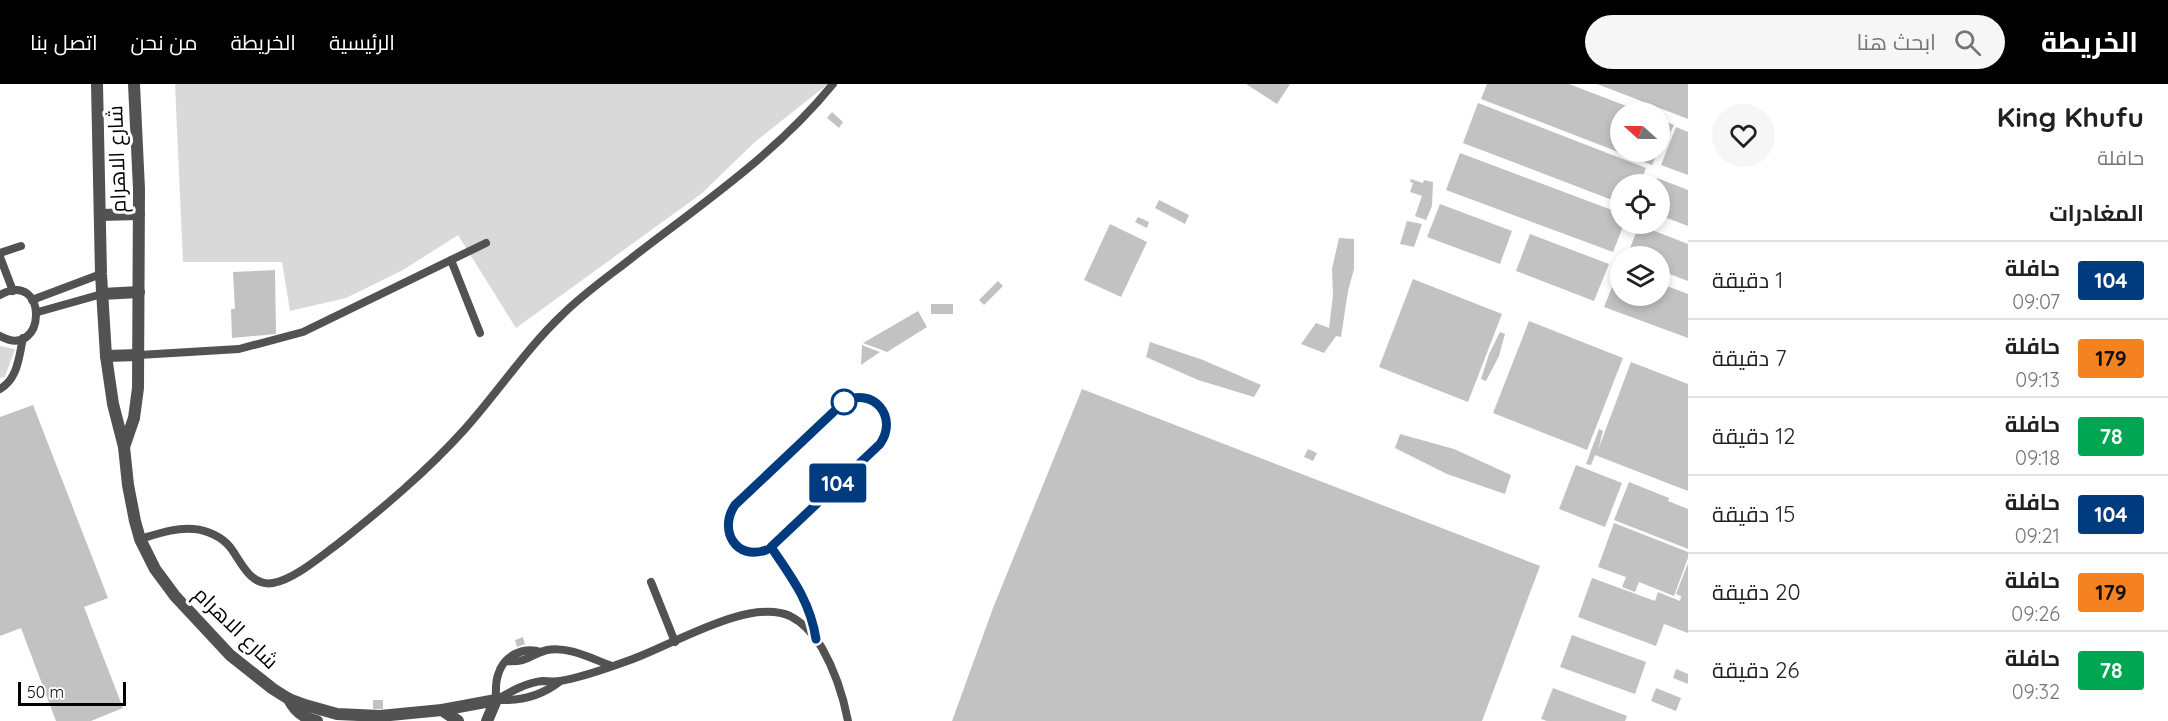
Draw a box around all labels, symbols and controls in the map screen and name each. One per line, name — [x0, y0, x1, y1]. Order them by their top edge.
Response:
search box — [1585, 15, 2005, 69]
text: الخريطة — [2041, 24, 2138, 59]
icon: search — [1951, 26, 1984, 59]
text: ابحث هنا — [1856, 28, 1936, 56]
text: اتصل بنا — [30, 29, 98, 55]
text: من نحن — [131, 29, 197, 55]
text: الخريطة — [230, 29, 296, 55]
text: الرئيسية — [329, 29, 395, 55]
text: King Khufu — [1997, 99, 2144, 134]
north arrow — [1610, 102, 1670, 162]
map controls — [1610, 102, 1670, 306]
button: heart — [1712, 104, 1775, 167]
street label: شارع الاهرام — [101, 105, 133, 213]
text: حافلة — [2097, 145, 2144, 170]
button: locate — [1610, 174, 1670, 234]
text: المغادرات — [2049, 199, 2144, 227]
button: layers — [1610, 246, 1670, 306]
text: حافلة — [2005, 254, 2060, 282]
text: 1 دقيقة — [1712, 266, 1783, 294]
text: 104 — [2094, 267, 2128, 293]
text: 09:07 — [2012, 289, 2060, 314]
text: حافلة — [2005, 332, 2060, 360]
text: 7 دقيقة — [1712, 344, 1787, 372]
text: 179 — [2095, 345, 2127, 371]
text: 09:13 — [2015, 367, 2060, 392]
unlabelled marker — [831, 389, 857, 415]
text: حافلة — [2005, 410, 2060, 438]
text: 12 دقيقة — [1712, 422, 1796, 450]
text: 78 — [2099, 423, 2123, 449]
text: 09:18 — [2015, 445, 2060, 470]
line badge: 104 — [804, 464, 872, 502]
text: 104 — [821, 470, 855, 496]
text: حافلة — [2005, 488, 2060, 516]
text: 15 دقيقة — [1712, 500, 1795, 528]
text: 104 — [2094, 501, 2128, 527]
text: 09:21 — [2015, 523, 2060, 548]
text: حافلة — [2005, 566, 2060, 594]
text: 20 دقيقة — [1712, 578, 1801, 606]
text: 179 — [2095, 579, 2127, 605]
street label: شارع الاهرام — [188, 581, 284, 675]
text: 09:26 — [2011, 601, 2060, 626]
text: حافلة — [2005, 644, 2060, 672]
text: 26 دقيقة — [1712, 656, 1799, 684]
text: 78 — [2099, 657, 2123, 683]
scale bar — [18, 679, 126, 706]
text: 09:32 — [2012, 679, 2060, 704]
text: 50 m — [27, 682, 64, 702]

